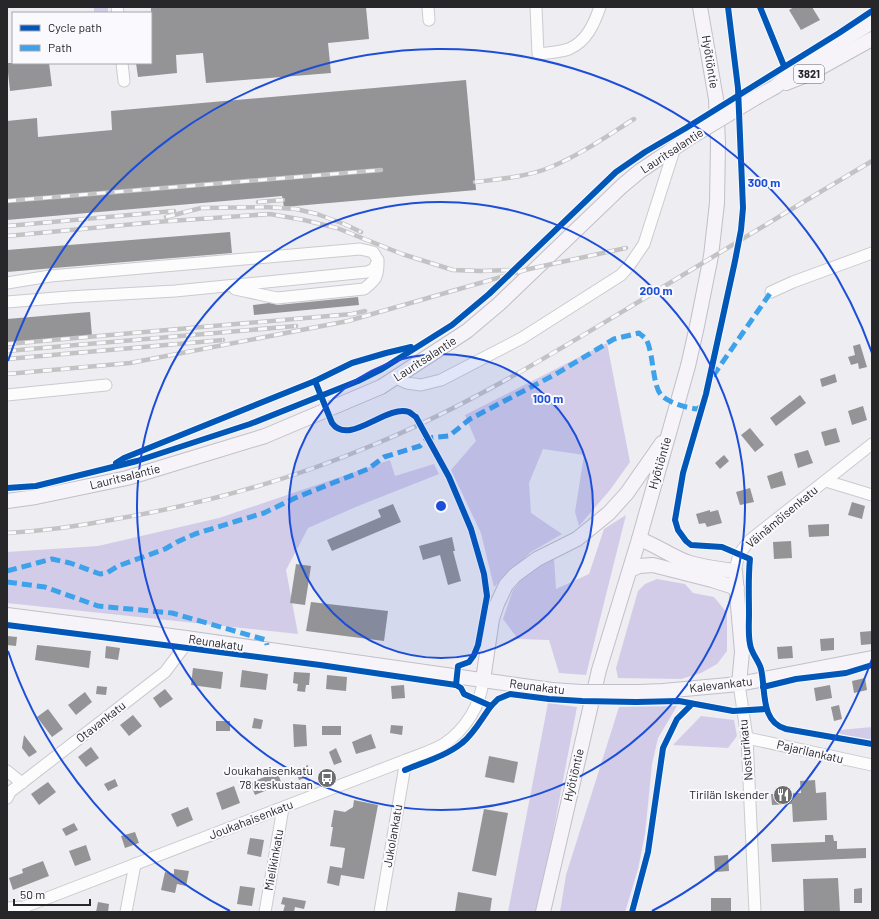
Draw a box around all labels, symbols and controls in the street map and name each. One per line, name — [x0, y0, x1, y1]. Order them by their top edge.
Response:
legend — [12, 12, 152, 64]
text: Cycle path — [48, 20, 102, 34]
street label: Hyötiöntie — [700, 34, 722, 89]
text: Path — [48, 40, 72, 54]
road number: 3821 — [794, 65, 824, 83]
street label: Lauritsalantie — [637, 125, 706, 176]
text: 300 m — [748, 175, 780, 189]
text: 200 m — [640, 283, 672, 297]
street label: Lauritsalantie — [390, 333, 459, 384]
text: 100 m — [533, 391, 563, 405]
street label: Hyötiöntie — [645, 435, 673, 490]
street label: Lauritsalantie — [88, 460, 162, 492]
street label: Väinämöisenkatu — [743, 482, 820, 550]
centre of rings — [434, 499, 448, 513]
street label: Reunakatu — [188, 631, 245, 653]
street label: Kalevankatu — [689, 673, 753, 695]
street label: Reunakatu — [509, 676, 566, 696]
street label: Otavankatu — [73, 698, 128, 745]
street label: Nosturikatu — [735, 719, 755, 781]
street label: Pajarilankatu — [776, 737, 845, 765]
street label: Hyötiöntie — [560, 747, 586, 803]
place label: Joukahaisenkatu 78 keskustaan — [224, 763, 313, 791]
bus stop icon: Joukahaisenkatu 78 keskustaan — [316, 767, 338, 789]
restaurant icon: Tirilän Iskender — [772, 784, 794, 806]
place label: Tirilän Iskender — [689, 787, 770, 801]
street label: Joukahaisenkatu — [207, 797, 295, 842]
street label: Jukolankatu — [380, 803, 404, 868]
street label: Mielikinkatu — [261, 828, 285, 892]
scale bar — [14, 881, 90, 907]
text: 50 m — [20, 887, 45, 901]

